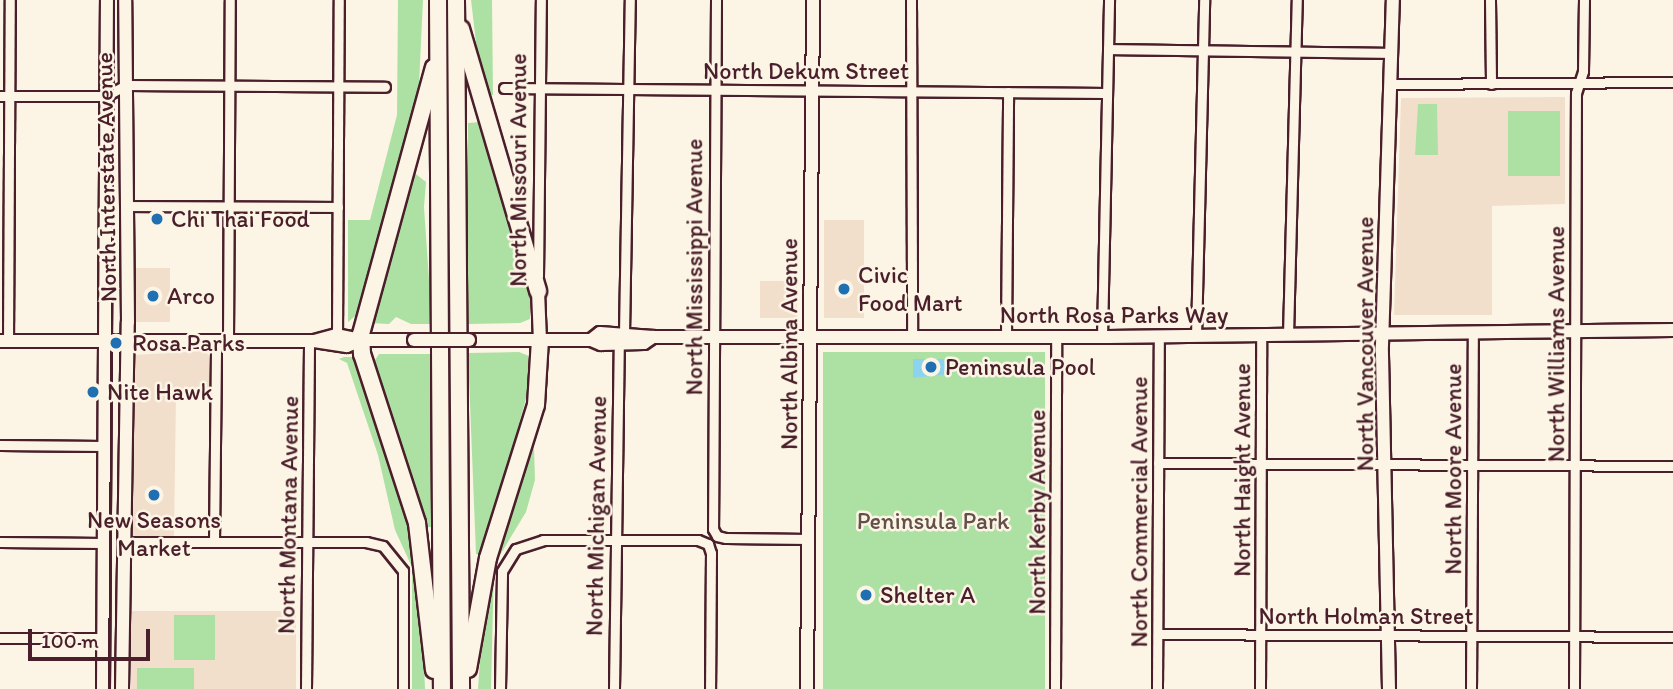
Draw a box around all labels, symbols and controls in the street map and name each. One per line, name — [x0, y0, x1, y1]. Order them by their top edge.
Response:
street label: North Interstate Avenue — [89, 52, 123, 302]
street label: North Missouri Avenue — [504, 53, 532, 287]
street label: North Dekum Street — [703, 57, 909, 85]
street label: North Mississippi Avenue — [680, 139, 708, 395]
place label: Chi Thai Food — [171, 205, 311, 233]
marker: Chi Thai Food — [149, 211, 165, 227]
street label: North Vancouver Avenue — [1351, 217, 1379, 471]
street label: North Williams Avenue — [1542, 226, 1570, 462]
street label: North Albina Avenue — [775, 238, 803, 450]
place label: Civic Food Mart — [858, 261, 963, 317]
marker: Civic Food Mart — [836, 281, 852, 297]
place label: Arco — [167, 282, 215, 310]
marker: Arco — [145, 288, 161, 304]
street label: North Rosa Parks Way — [1001, 301, 1227, 329]
place label: Rosa Parks — [132, 329, 245, 357]
marker: Rosa Parks — [106, 333, 126, 353]
place label: Peninsula Pool — [945, 353, 1095, 381]
marker: Peninsula Pool — [923, 359, 939, 375]
street label: North Haight Avenue — [1228, 363, 1256, 577]
street label: North Moore Avenue — [1439, 364, 1467, 574]
street label: North Commercial Avenue — [1125, 377, 1153, 647]
place label: Nite Hawk — [107, 378, 213, 406]
marker: Nite Hawk — [85, 384, 101, 400]
street label: North Montana Avenue — [272, 396, 304, 634]
street label: North Michigan Avenue — [580, 396, 612, 636]
street label: North Kerby Avenue — [1023, 409, 1051, 615]
marker: New Seasons Market — [146, 487, 162, 503]
place label: New Seasons Market — [88, 506, 220, 562]
park label: Peninsula Park — [857, 507, 1009, 535]
place label: Shelter A — [880, 581, 975, 609]
marker: Shelter A — [858, 587, 874, 603]
street label: North Holman Street — [1259, 602, 1473, 630]
scale bar — [32, 616, 154, 660]
text: 100 m — [41, 628, 99, 653]

